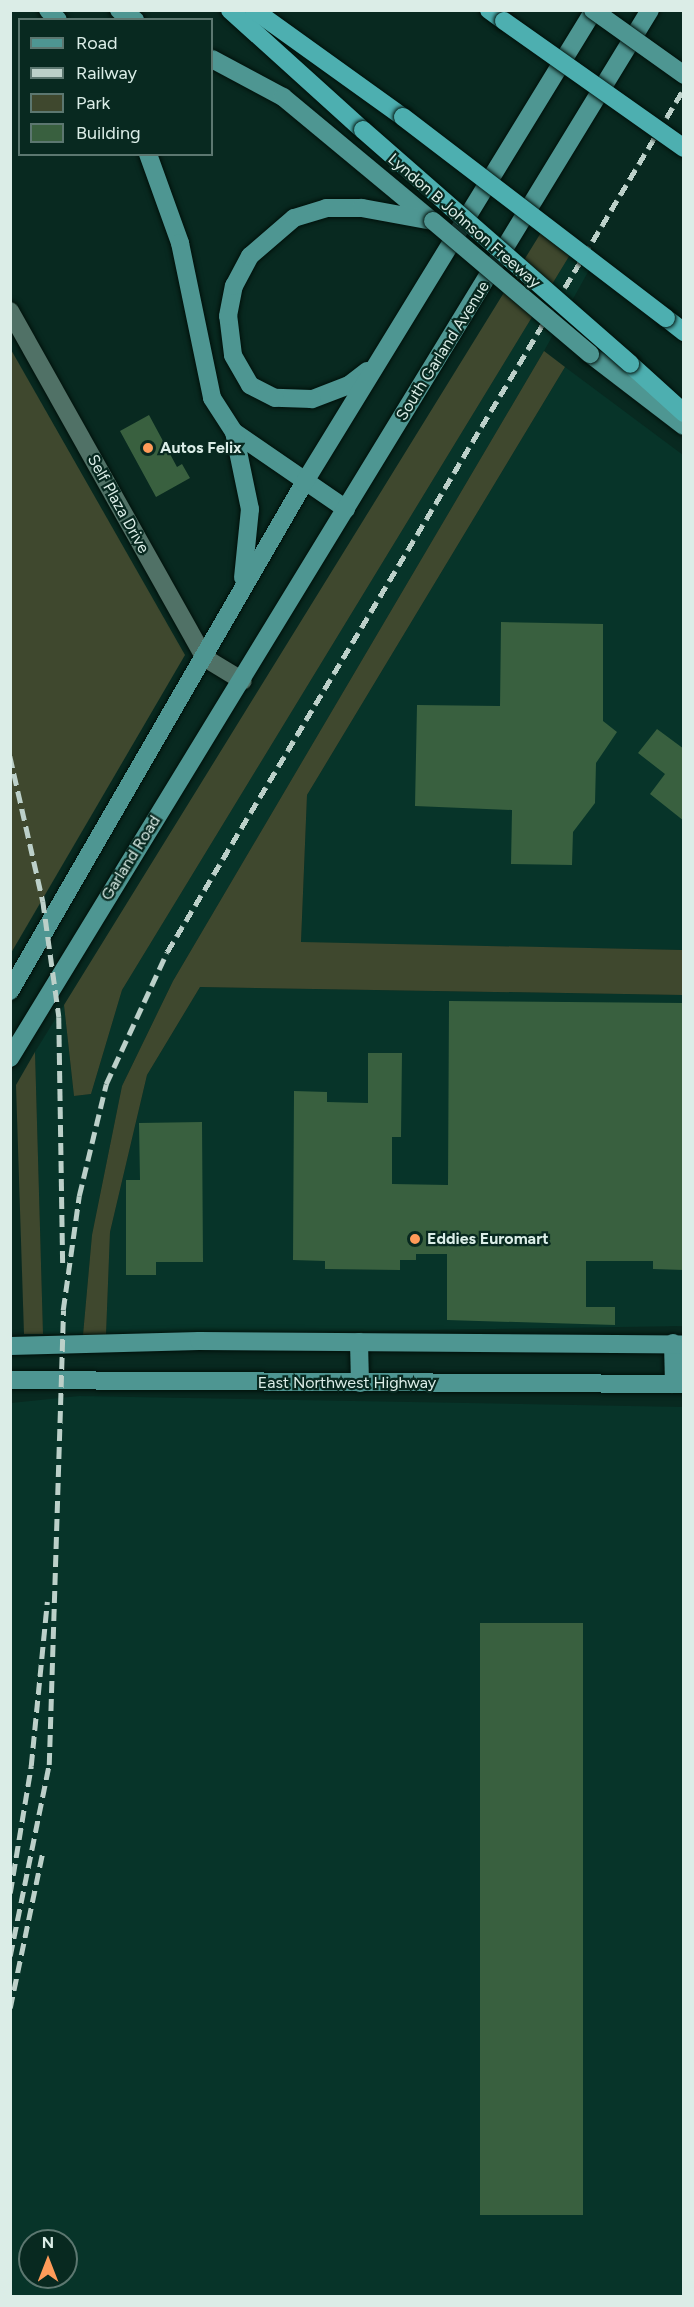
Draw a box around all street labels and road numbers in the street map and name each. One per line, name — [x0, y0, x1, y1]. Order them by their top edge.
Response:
street label: Lyndon B Johnson Freeway — [384, 150, 544, 292]
street label: South Garland Avenue — [392, 278, 494, 424]
street label: Self Plaza Drive — [83, 451, 153, 557]
street label: Garland Road — [97, 812, 165, 904]
street label: East Northwest Highway — [258, 1373, 436, 1393]

